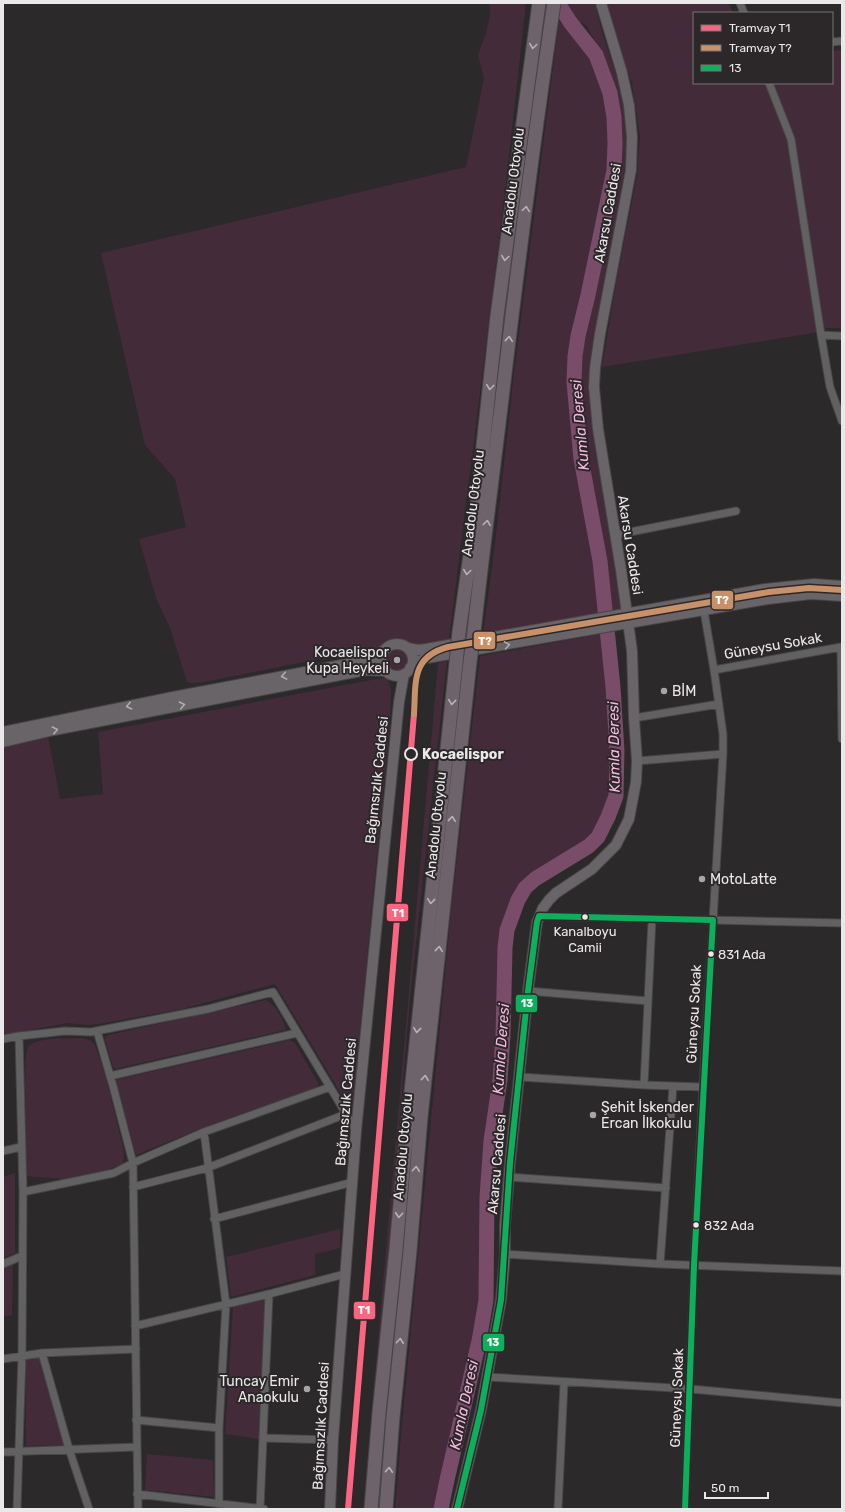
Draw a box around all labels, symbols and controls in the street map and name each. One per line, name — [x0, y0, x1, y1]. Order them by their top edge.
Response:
legend — [693, 12, 833, 84]
text: Tramvay T1 — [729, 21, 790, 35]
text: Tramvay T? — [729, 41, 792, 55]
one-way arrow — [529, 43, 538, 49]
text: 13 — [729, 61, 741, 75]
street label: Anadolu Otoyolu — [498, 127, 528, 235]
street label: Akarsu Caddesi — [591, 162, 625, 264]
one-way arrow — [521, 205, 530, 212]
one-way arrow — [501, 255, 510, 261]
one-way arrow — [504, 336, 513, 342]
water label: Kumla Deresi — [567, 379, 593, 471]
one-way arrow — [485, 384, 494, 390]
street label: Anadolu Otoyolu — [458, 449, 488, 557]
street label: Akarsu Caddesi — [614, 494, 646, 596]
one-way arrow — [482, 520, 491, 527]
one-way arrow — [463, 569, 472, 575]
line badge: T? — [711, 590, 734, 610]
text: T? — [715, 594, 729, 607]
street label: Güneysu Sokak — [723, 629, 824, 663]
line badge: T? — [473, 631, 496, 650]
text: T? — [478, 635, 492, 648]
one-way arrow — [504, 641, 510, 650]
place label: Kocaelispor Kupa Heykeli — [306, 644, 390, 677]
marker: Kocaelispor Kupa Heykeli — [392, 655, 402, 665]
one-way arrow — [281, 671, 287, 680]
place label: BİM — [672, 683, 696, 700]
marker: BİM — [659, 686, 669, 696]
one-way arrow — [448, 699, 457, 705]
one-way arrow — [126, 701, 132, 709]
water label: Kumla Deresi — [604, 701, 624, 793]
one-way arrow — [179, 702, 185, 710]
street label: Bağımsızlık Caddesi — [362, 715, 392, 845]
one-way arrow — [52, 727, 58, 735]
place label: Kocaelispor — [422, 746, 504, 763]
marker: Kocaelispor — [404, 747, 418, 761]
street label: Anadolu Otoyolu — [422, 771, 450, 879]
one-way arrow — [448, 816, 457, 822]
place label: MotoLatte — [710, 871, 777, 888]
marker: MotoLatte — [697, 874, 707, 884]
one-way arrow — [426, 897, 435, 904]
line badge: T1 — [386, 903, 409, 922]
text: T1 — [392, 907, 404, 920]
marker: Kanalboyu Camii — [580, 912, 590, 922]
place label: Kanalboyu Camii — [553, 924, 617, 955]
one-way arrow — [434, 945, 443, 952]
place label: 831 Ada — [718, 947, 766, 962]
marker: 831 Ada — [706, 949, 716, 959]
street label: Güneysu Sokak — [683, 963, 705, 1064]
line badge: 13 — [515, 994, 538, 1013]
text: 13 — [521, 997, 533, 1010]
water label: Kumla Deresi — [489, 1003, 513, 1095]
one-way arrow — [413, 1027, 422, 1033]
street label: Bağımsızlık Caddesi — [332, 1037, 360, 1167]
one-way arrow — [421, 1075, 430, 1081]
street label: Anadolu Otoyolu — [390, 1093, 416, 1201]
place label: Şehit İskender Ercan İlkokulu — [601, 1099, 695, 1132]
marker: Şehit İskender Ercan İlkokulu — [588, 1110, 598, 1120]
street label: Akarsu Caddesi — [484, 1113, 510, 1215]
one-way arrow — [412, 1166, 421, 1172]
one-way arrow — [395, 1212, 404, 1218]
place label: 832 Ada — [704, 1218, 754, 1233]
marker: 832 Ada — [691, 1220, 701, 1230]
line badge: T1 — [353, 1301, 376, 1320]
text: T1 — [358, 1304, 370, 1317]
line badge: 13 — [482, 1333, 505, 1352]
text: 13 — [487, 1336, 499, 1349]
one-way arrow — [396, 1338, 405, 1344]
street label: Güneysu Sokak — [667, 1347, 687, 1448]
water label: Kumla Deresi — [446, 1358, 482, 1451]
street label: Bağımsızlık Caddesi — [309, 1361, 333, 1491]
place label: Tuncay Emir Anaokulu — [219, 1373, 300, 1406]
marker: Tuncay Emir Anaokulu — [302, 1384, 312, 1394]
one-way arrow — [385, 1467, 394, 1473]
scale bar — [705, 1474, 768, 1500]
text: 50 m — [711, 1481, 739, 1495]

